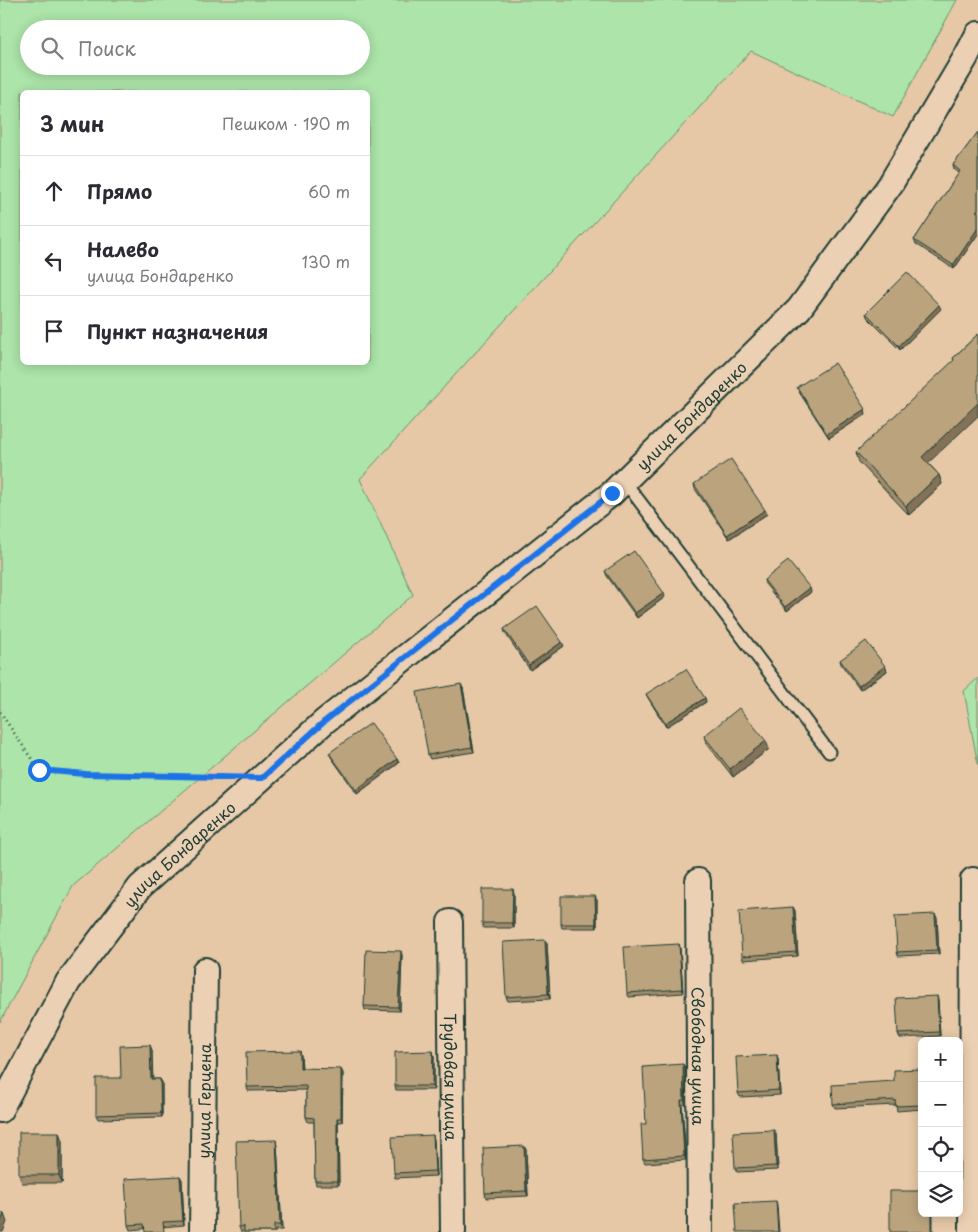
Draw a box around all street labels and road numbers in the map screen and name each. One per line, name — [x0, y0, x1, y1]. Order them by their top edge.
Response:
street label: улица Бондаренко — [630, 355, 752, 475]
street label: улица Бондаренко — [117, 795, 241, 912]
street label: Свободная улица — [687, 987, 711, 1125]
street label: Трудовая улица — [439, 1013, 464, 1141]
street label: улица Герцена — [191, 1043, 216, 1159]

